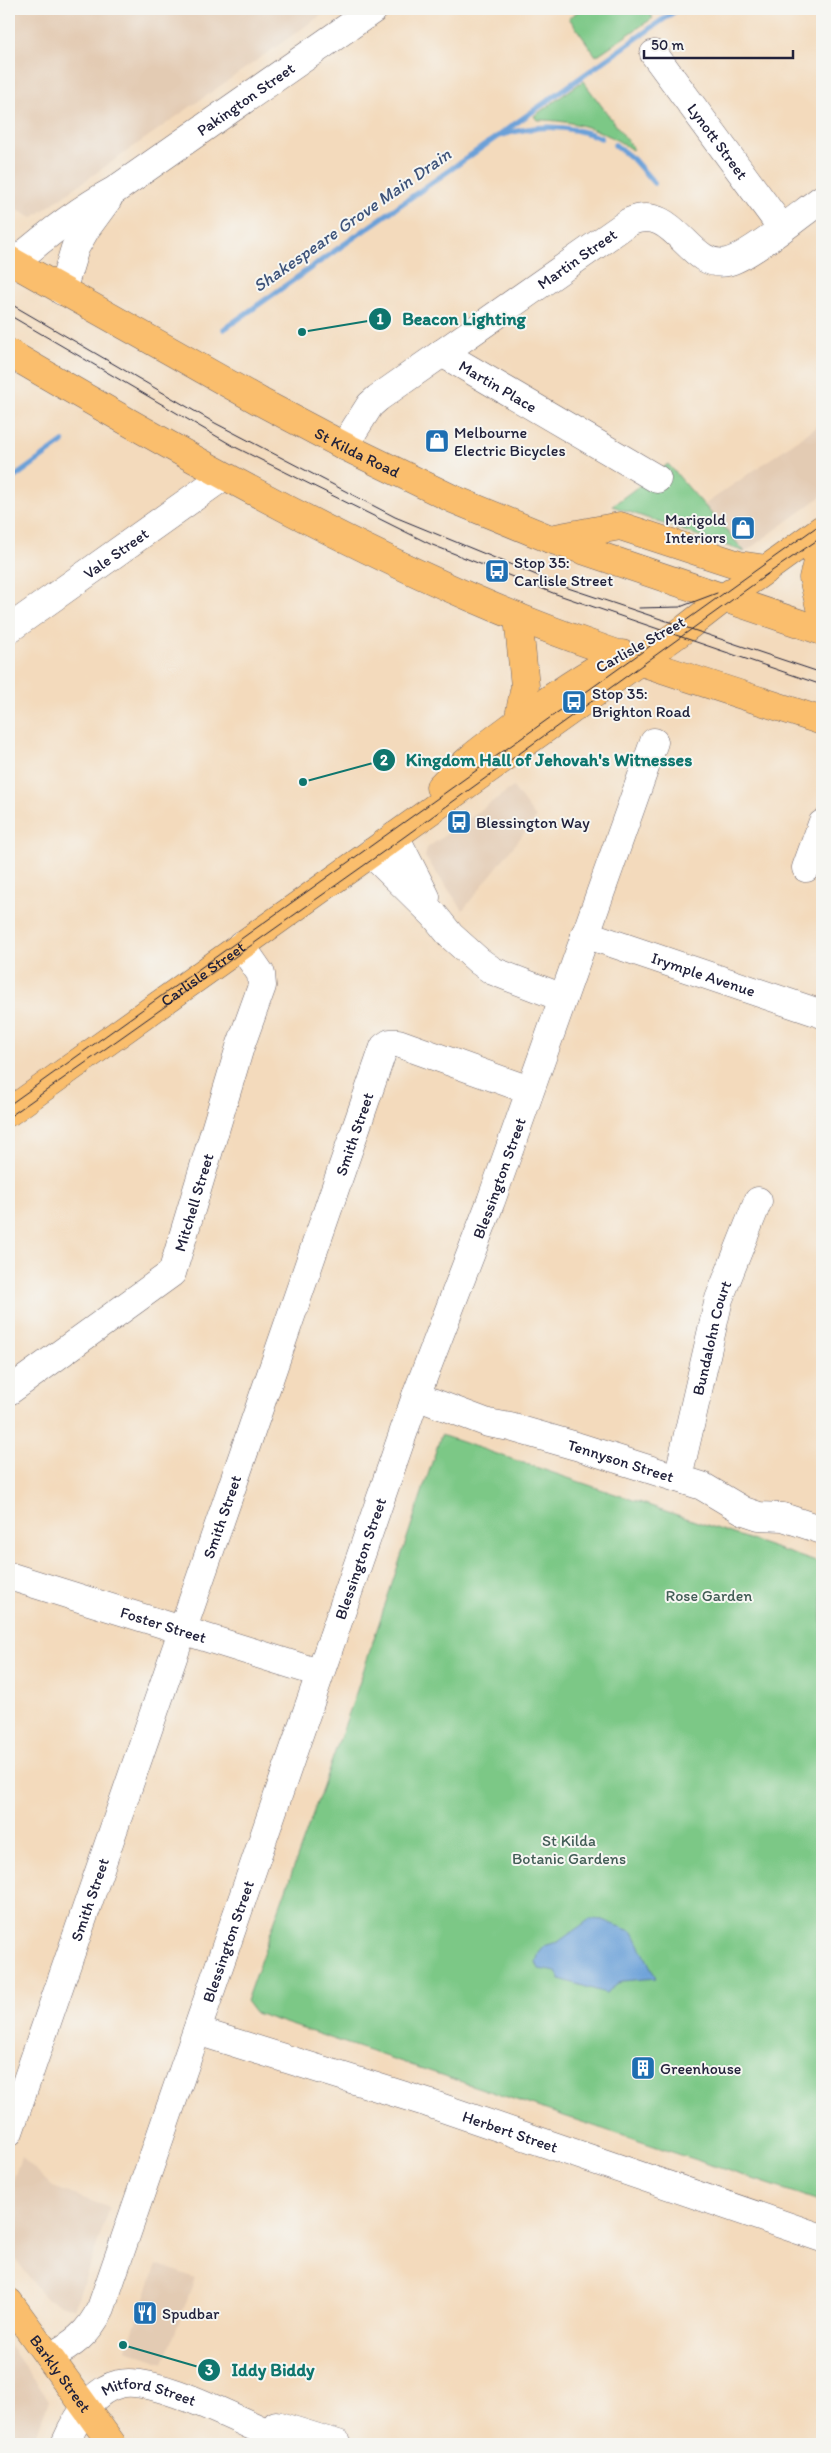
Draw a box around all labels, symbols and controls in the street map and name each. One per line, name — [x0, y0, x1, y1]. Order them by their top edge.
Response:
scale bar — [644, 28, 792, 60]
text: 50 m — [651, 36, 684, 54]
street label: Pakington Street — [193, 59, 298, 140]
street label: Lynott Street — [683, 100, 752, 183]
water label: Shakespeare Grove Main Drain — [249, 143, 456, 297]
street label: Martin Street — [534, 225, 620, 293]
callout: Beacon Lighting — [367, 302, 536, 335]
text: Beacon Lighting — [402, 308, 527, 330]
text: 1 — [377, 310, 384, 328]
street label: Martin Place — [456, 356, 540, 416]
street label: St Kilda Road — [311, 423, 403, 482]
place label: Melbourne Electric Bicycles — [454, 423, 566, 460]
shop icon: Melbourne Electric Bicycles — [424, 428, 450, 454]
place label: Marigold Interiors — [665, 510, 726, 547]
shop icon: Marigold Interiors — [730, 515, 756, 541]
street label: Vale Street — [80, 524, 152, 583]
place label: Stop 35: Carlisle Street — [514, 553, 613, 590]
bus stop icon: Stop 35: Carlisle Street — [484, 558, 510, 584]
street label: Carlisle Street — [592, 612, 688, 677]
place label: Stop 35: Brighton Road — [592, 684, 691, 721]
bus stop icon: Stop 35: Brighton Road — [561, 689, 587, 715]
callout: Kingdom Hall of Jehovah's Witnesses — [371, 743, 702, 776]
text: Kingdom Hall of Jehovah's Witnesses — [406, 749, 692, 771]
text: 2 — [380, 751, 388, 769]
bus stop icon: Blessington Way — [446, 809, 472, 835]
place label: Blessington Way — [476, 813, 590, 832]
street label: Carlisle Street — [157, 937, 249, 1011]
street label: Irymple Avenue — [649, 948, 758, 1001]
street label: Smith Street — [331, 1090, 378, 1178]
street label: Blessington Street — [468, 1115, 530, 1242]
street label: Mitchell Street — [170, 1151, 217, 1254]
street label: Bundalohn Court — [688, 1278, 735, 1397]
street label: Tennyson Street — [565, 1435, 676, 1486]
street label: Smith Street — [199, 1473, 245, 1561]
street label: Blessington Street — [331, 1495, 390, 1622]
park label: Rose Garden — [666, 1586, 752, 1605]
street label: Foster Street — [118, 1602, 209, 1647]
park label: St Kilda Botanic Gardens — [512, 1831, 626, 1868]
street label: Smith Street — [67, 1855, 113, 1944]
street label: Blessington Street — [198, 1878, 258, 2005]
building icon: Greenhouse — [630, 2055, 656, 2081]
place label: Greenhouse — [660, 2059, 741, 2078]
street label: Herbert Street — [460, 2107, 560, 2157]
restaurant icon: Spudbar — [132, 2300, 158, 2326]
place label: Spudbar — [162, 2304, 220, 2323]
street label: Barkly Street — [26, 2331, 95, 2416]
callout: Iddy Biddy — [197, 2353, 325, 2386]
text: Iddy Biddy — [231, 2359, 315, 2381]
text: 3 — [205, 2361, 213, 2379]
street label: Mitford Street — [98, 2374, 199, 2410]

